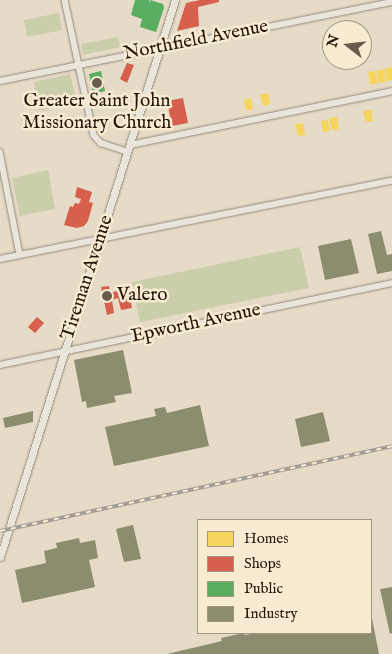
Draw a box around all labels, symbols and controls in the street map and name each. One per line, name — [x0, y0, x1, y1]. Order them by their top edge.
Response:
street label: Northfield Avenue — [122, 16, 270, 66]
north arrow — [322, 20, 372, 70]
text: N — [323, 33, 344, 49]
marker: Greater Saint John Missionary Church — [91, 77, 103, 89]
place label: Greater Saint John Missionary Church — [23, 91, 171, 135]
street label: Tireman Avenue — [57, 213, 119, 343]
place label: Valero — [117, 285, 167, 307]
marker: Valero — [101, 290, 113, 302]
street label: Epworth Avenue — [129, 299, 263, 349]
legend — [197, 519, 372, 634]
text: Homes — [244, 529, 288, 548]
text: Shops — [244, 554, 281, 573]
text: Public — [244, 579, 283, 598]
text: Industry — [244, 604, 298, 623]

